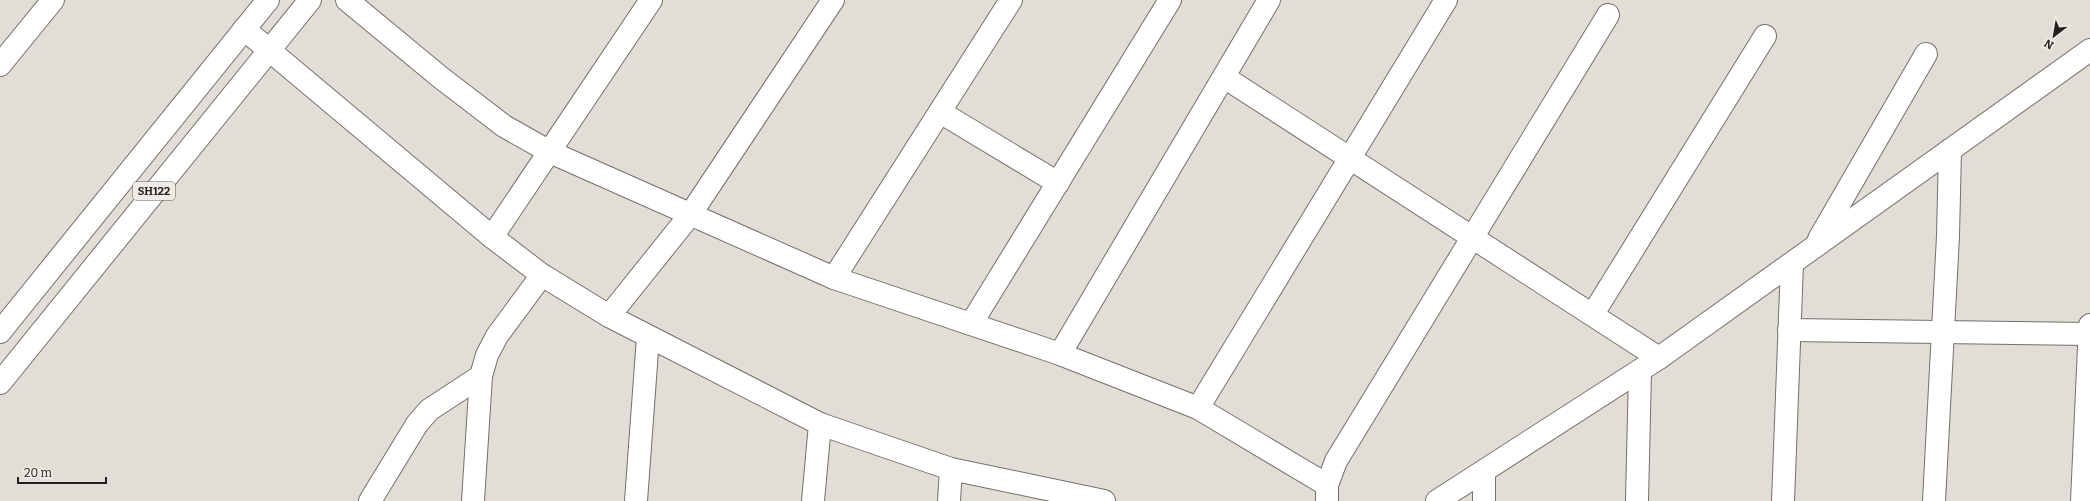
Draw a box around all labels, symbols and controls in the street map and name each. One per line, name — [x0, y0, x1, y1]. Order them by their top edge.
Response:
north arrow — [2034, 16, 2074, 56]
text: N — [2042, 36, 2056, 52]
road number: SH122 — [133, 182, 175, 200]
scale bar — [18, 459, 106, 485]
text: 20 m — [24, 466, 53, 480]

